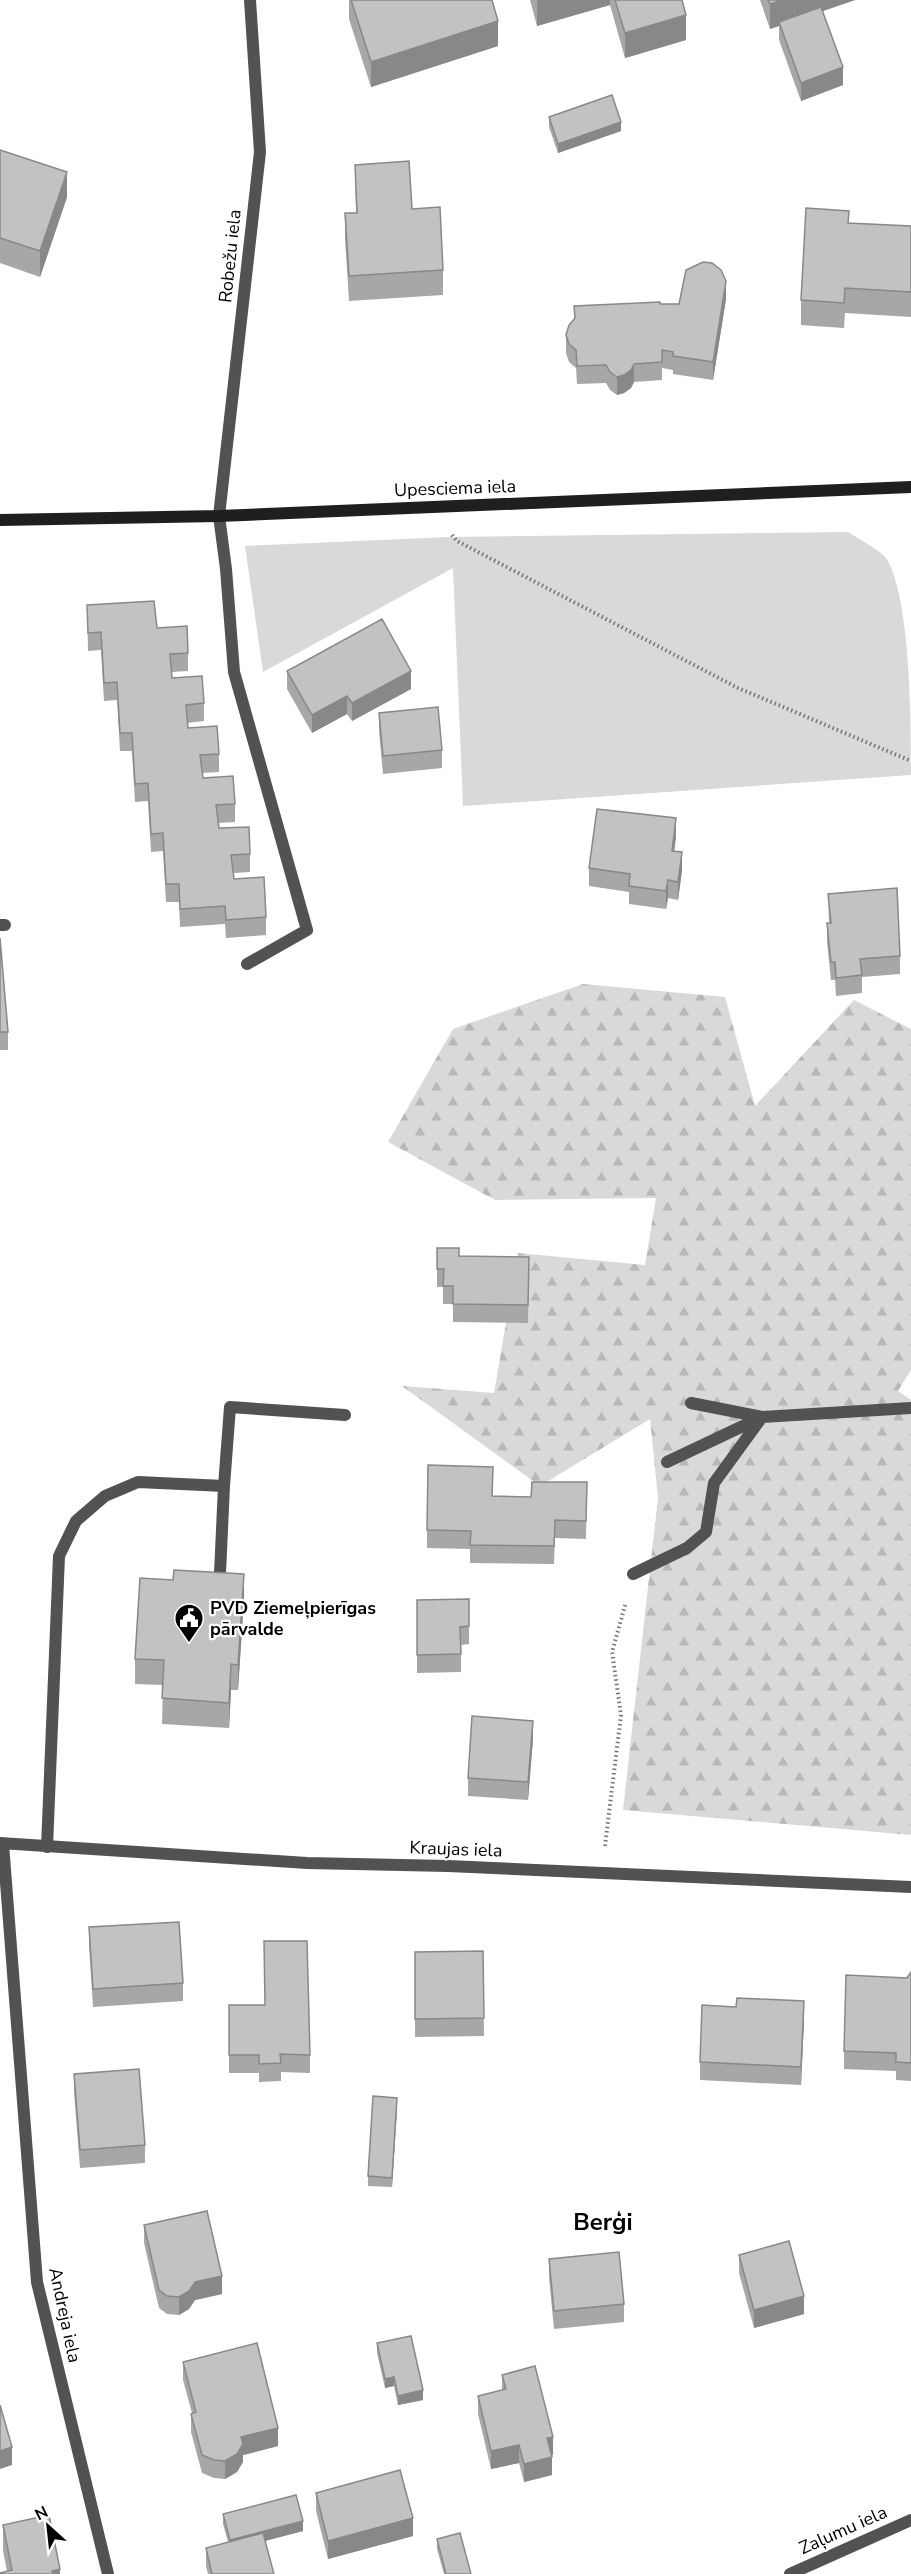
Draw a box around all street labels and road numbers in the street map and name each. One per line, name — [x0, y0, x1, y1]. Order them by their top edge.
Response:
street label: Robežu iela — [213, 208, 247, 304]
street label: Upesciema iela — [394, 474, 516, 502]
street label: Kraujas iela — [409, 1835, 503, 1863]
street label: Andreja iela — [43, 2265, 87, 2365]
street label: Zaļumu iela — [795, 2500, 891, 2560]

